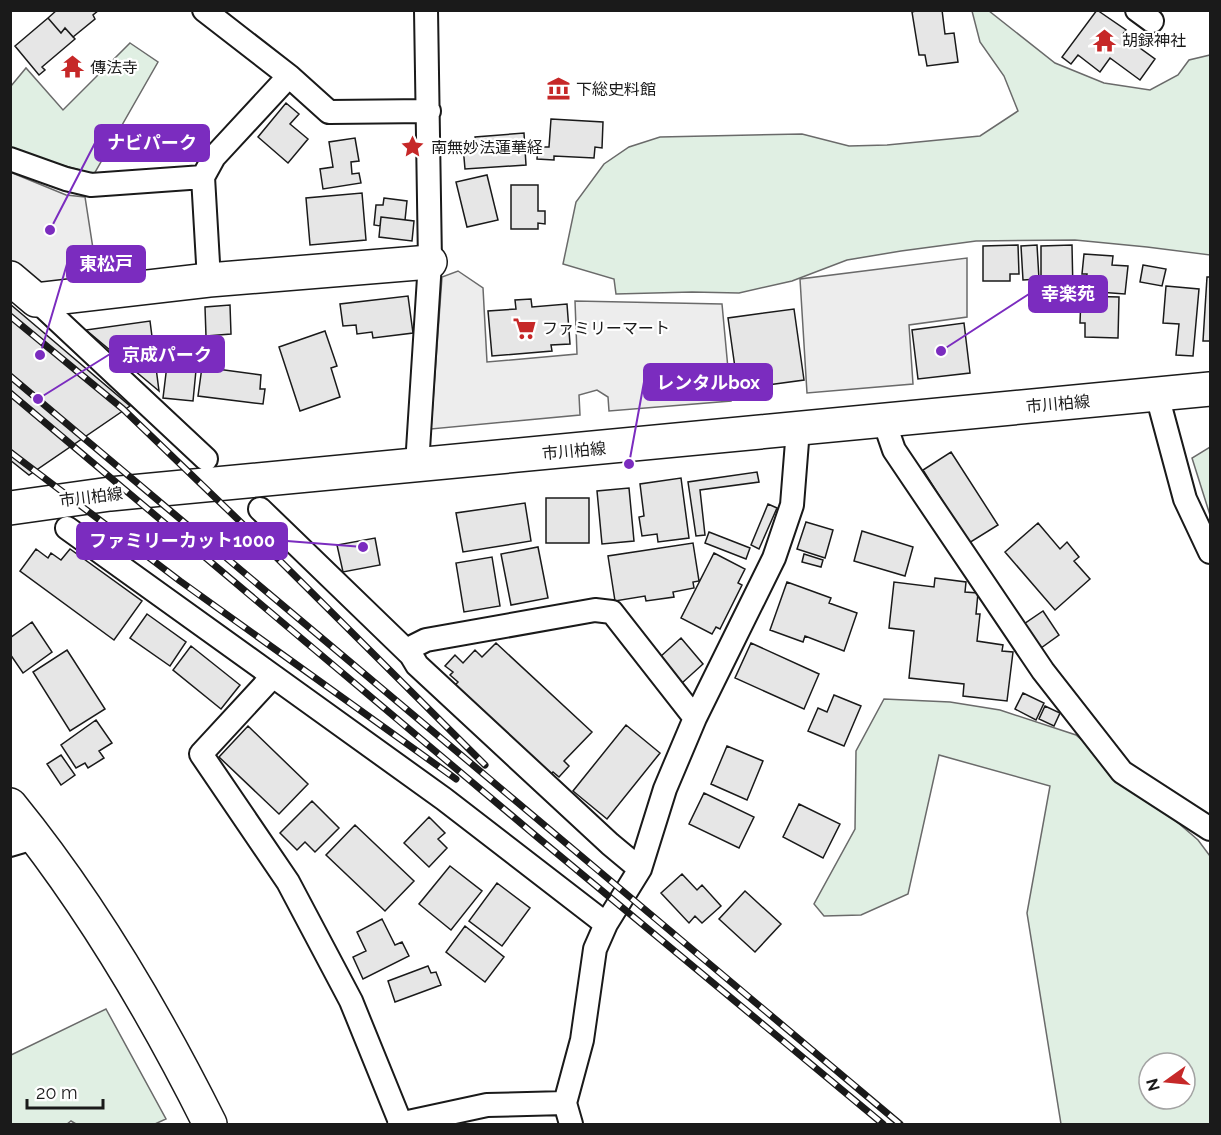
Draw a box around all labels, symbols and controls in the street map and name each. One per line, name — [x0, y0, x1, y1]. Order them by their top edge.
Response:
temple icon: 胡録神社 — [1091, 27, 1117, 53]
place label: 胡録神社 — [1122, 31, 1186, 50]
temple icon: 傳法寺 — [59, 54, 85, 80]
place label: 傳法寺 — [90, 58, 138, 77]
museum icon: 下総史料館 — [545, 76, 571, 102]
place label: 下総史料館 — [576, 80, 656, 99]
callout: ナビパーク — [95, 125, 209, 161]
text: ナビパーク — [107, 132, 197, 153]
place icon: 南無妙法蓮華経 — [400, 134, 426, 160]
place label: 南無妙法蓮華経 — [431, 138, 543, 157]
callout: 東松戸 — [67, 246, 145, 282]
text: 東松戸 — [79, 253, 133, 274]
callout: 幸楽苑 — [1029, 276, 1107, 312]
text: 幸楽苑 — [1041, 283, 1095, 304]
supermarket icon: ファミリーマート — [511, 315, 537, 341]
place label: ファミリーマート — [542, 319, 670, 338]
callout: 京成パーク — [110, 336, 224, 372]
text: 京成パーク — [122, 344, 212, 365]
callout: レンタルbox — [644, 364, 772, 400]
text: レンタルbox — [656, 372, 760, 393]
street label: 市川柏線 — [1025, 392, 1091, 416]
street label: 市川柏線 — [541, 439, 607, 463]
street label: 市川柏線 — [58, 484, 124, 510]
callout: ファミリーカット1000 — [77, 523, 287, 559]
text: ファミリーカット1000 — [89, 530, 275, 551]
north arrow — [1137, 1051, 1197, 1111]
scale bar — [27, 1072, 104, 1110]
text: N — [1142, 1076, 1164, 1093]
text: 20 m — [36, 1082, 78, 1103]

